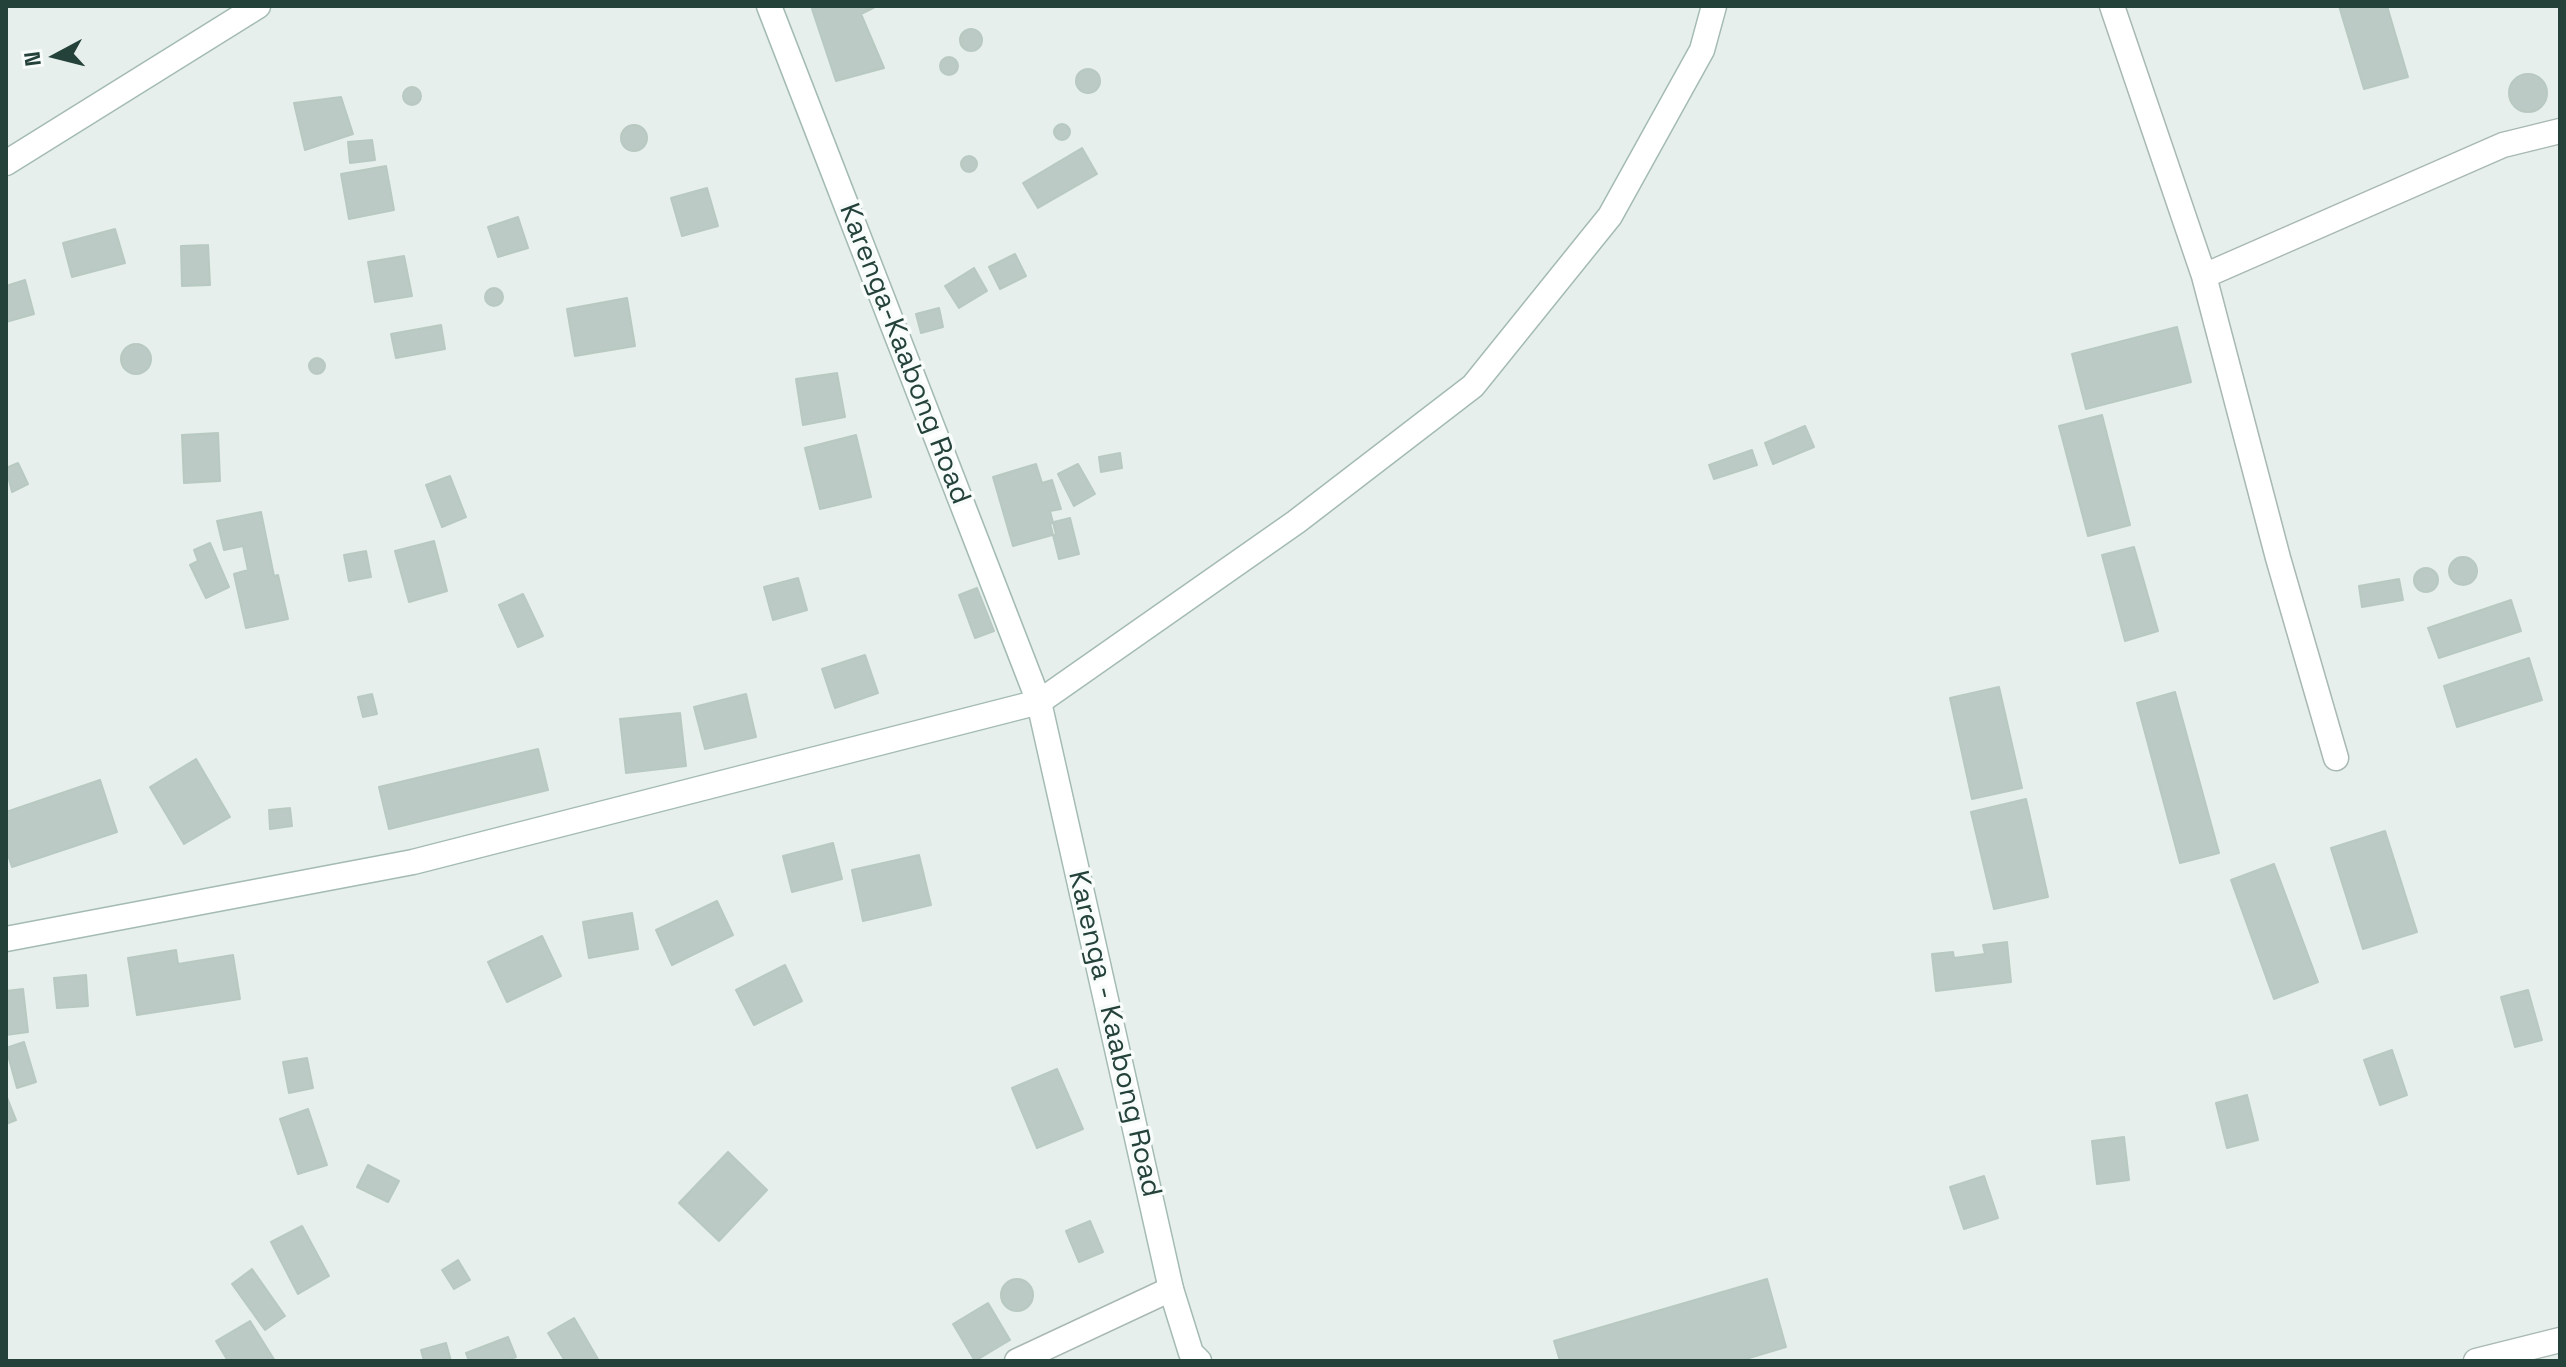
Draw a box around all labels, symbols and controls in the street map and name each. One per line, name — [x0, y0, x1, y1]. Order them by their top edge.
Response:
north arrow — [16, 16, 96, 96]
text: N — [17, 50, 47, 68]
street label: Karenga-Kaabong Road — [831, 199, 977, 509]
street label: Karenga - Kaabong Road — [1060, 868, 1168, 1200]

